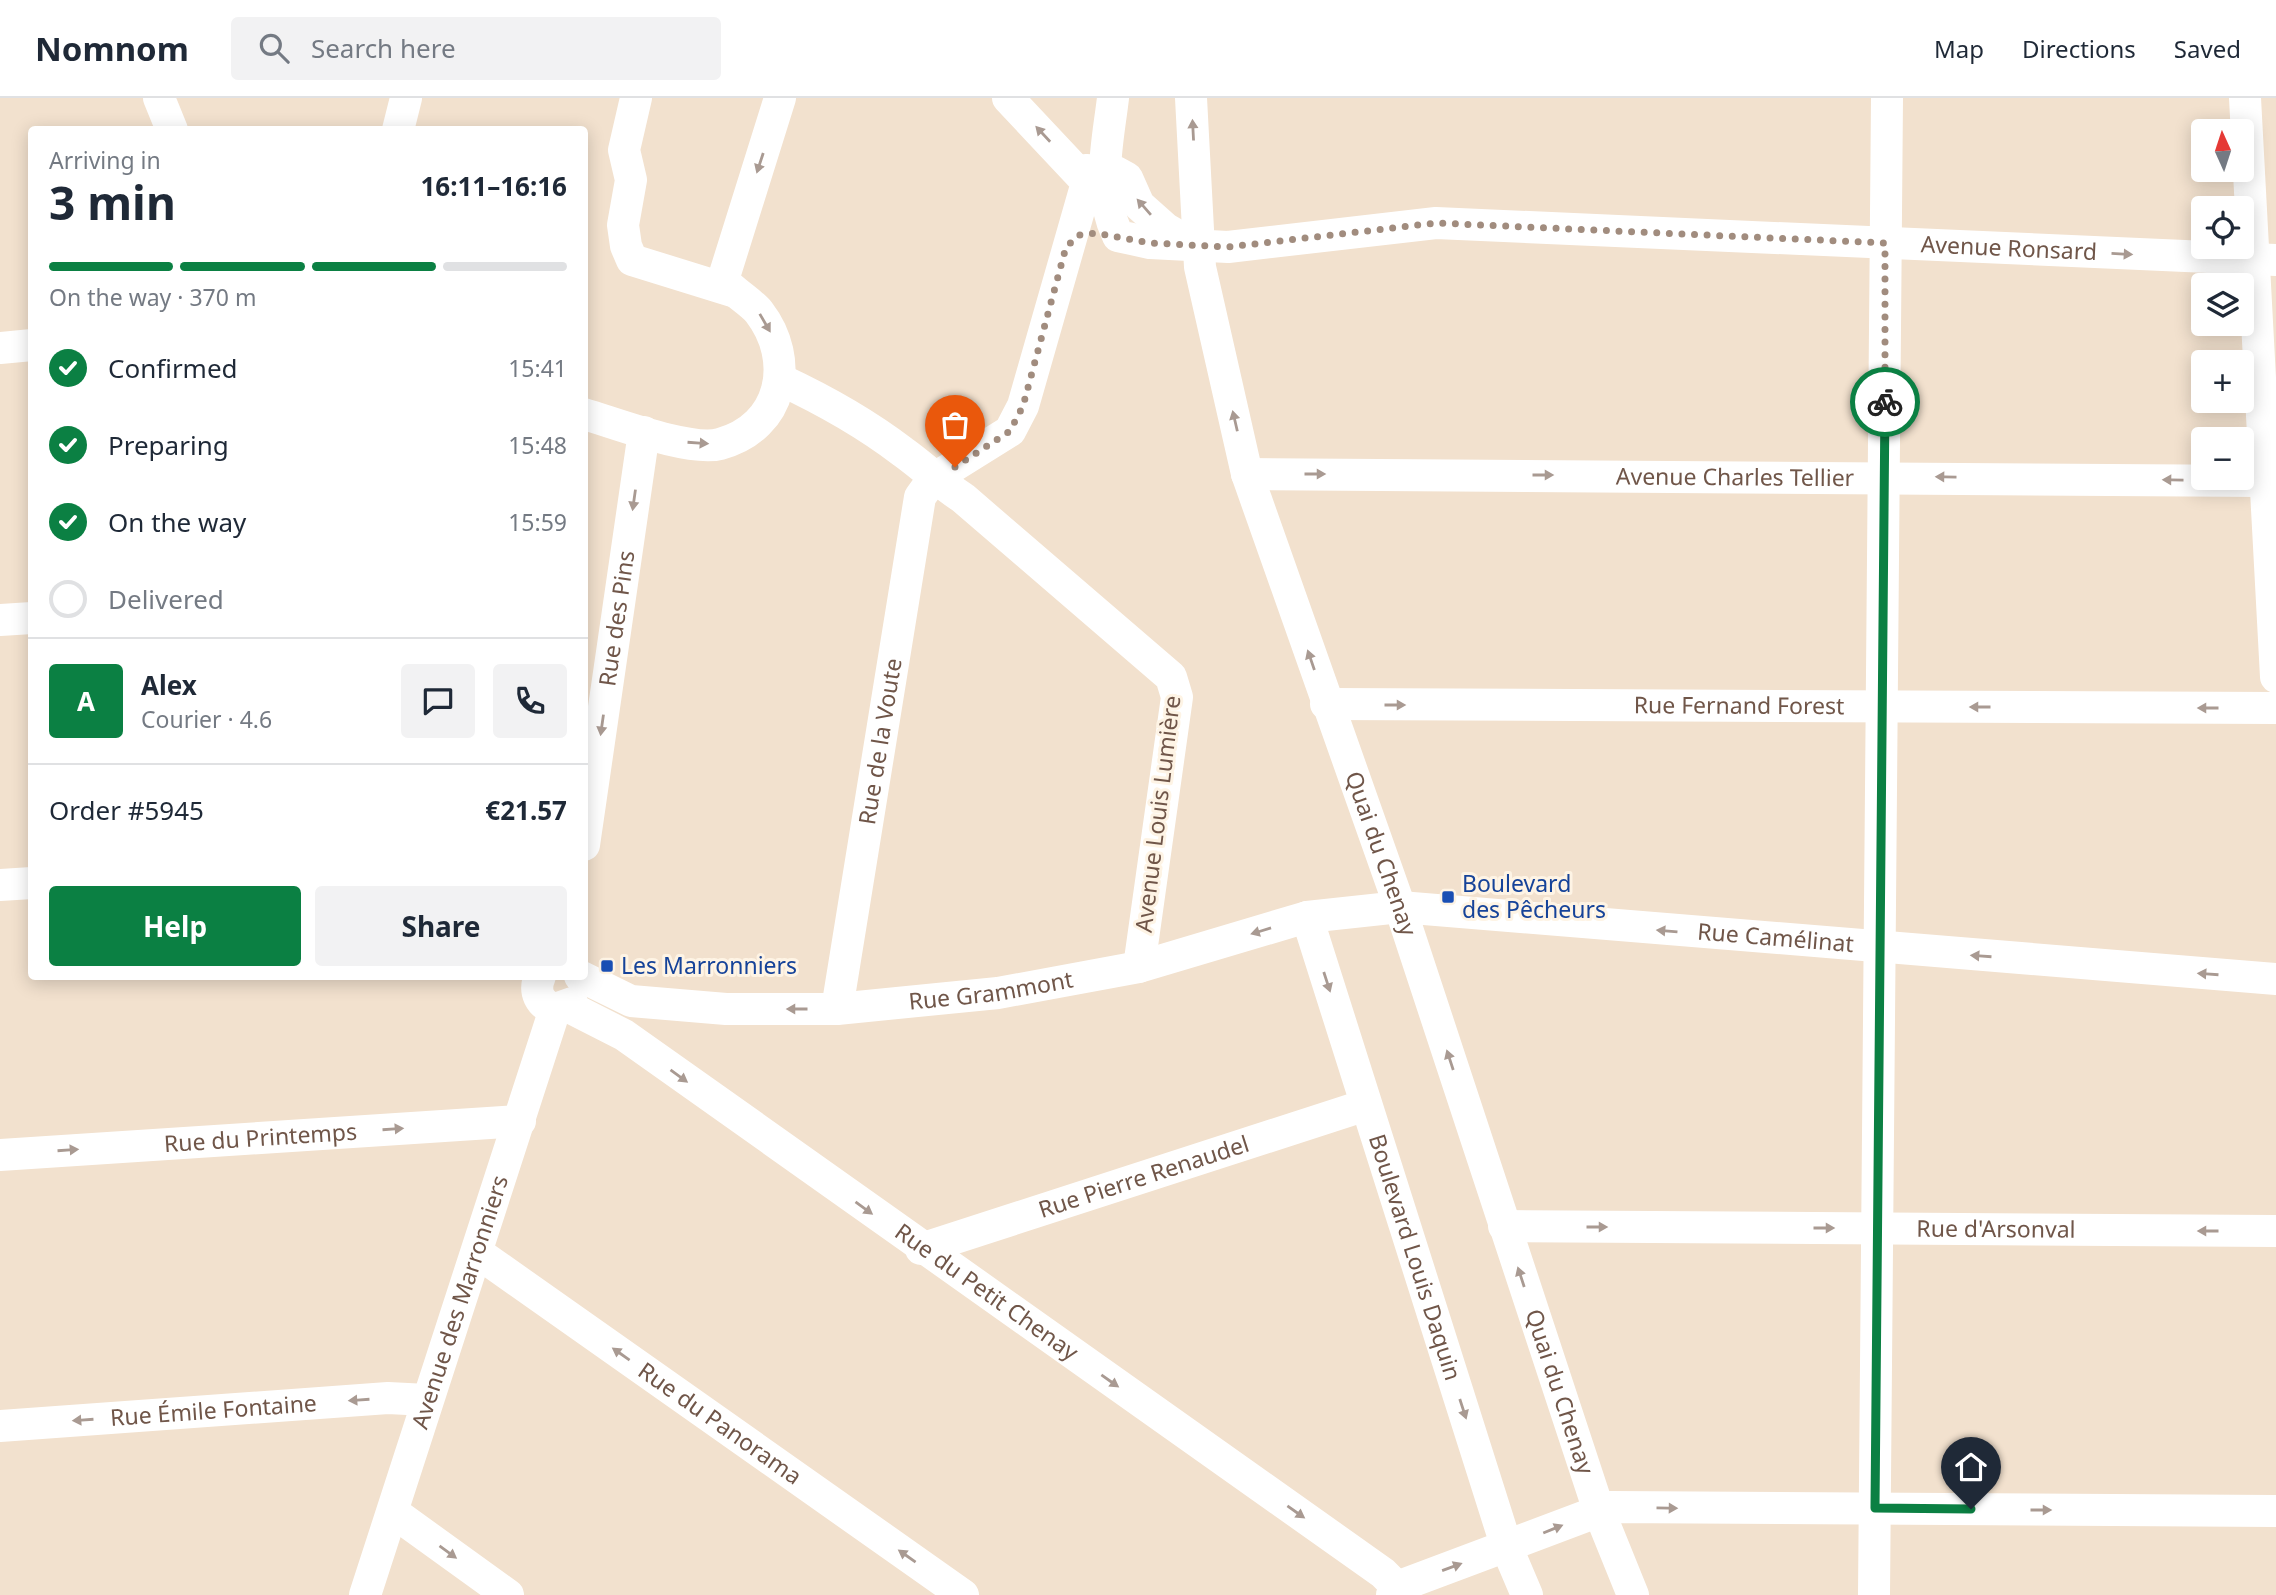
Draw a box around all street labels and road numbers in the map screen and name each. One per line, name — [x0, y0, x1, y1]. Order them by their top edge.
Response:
street label: Avenue Ronsard — [1920, 227, 2098, 267]
street label: Avenue Charles Tellier — [1616, 460, 1855, 493]
street label: Rue des Pins — [590, 548, 642, 688]
street label: Rue de la Voute — [850, 656, 909, 827]
street label: Rue Fernand Forest — [1634, 688, 1844, 721]
street label: Avenue Louis Lumière — [1127, 694, 1187, 934]
street label: Quai du Chenay — [1338, 767, 1425, 940]
street label: Rue Camélinat — [1696, 915, 1855, 959]
street label: Rue Grammont — [907, 963, 1075, 1017]
street label: Rue du Printemps — [163, 1115, 358, 1159]
street label: Rue Pierre Renaudel — [1034, 1127, 1253, 1225]
street label: Boulevard Louis Daquin — [1362, 1130, 1470, 1384]
street label: Avenue des Marronniers — [403, 1171, 515, 1433]
street label: Rue d'Arsonval — [1916, 1212, 2076, 1245]
street label: Rue du Petit Chenay — [889, 1215, 1085, 1367]
street label: Quai du Chenay — [1519, 1305, 1603, 1478]
street label: Rue du Panorama — [632, 1354, 809, 1492]
street label: Rue Émile Fontaine — [109, 1386, 318, 1433]

